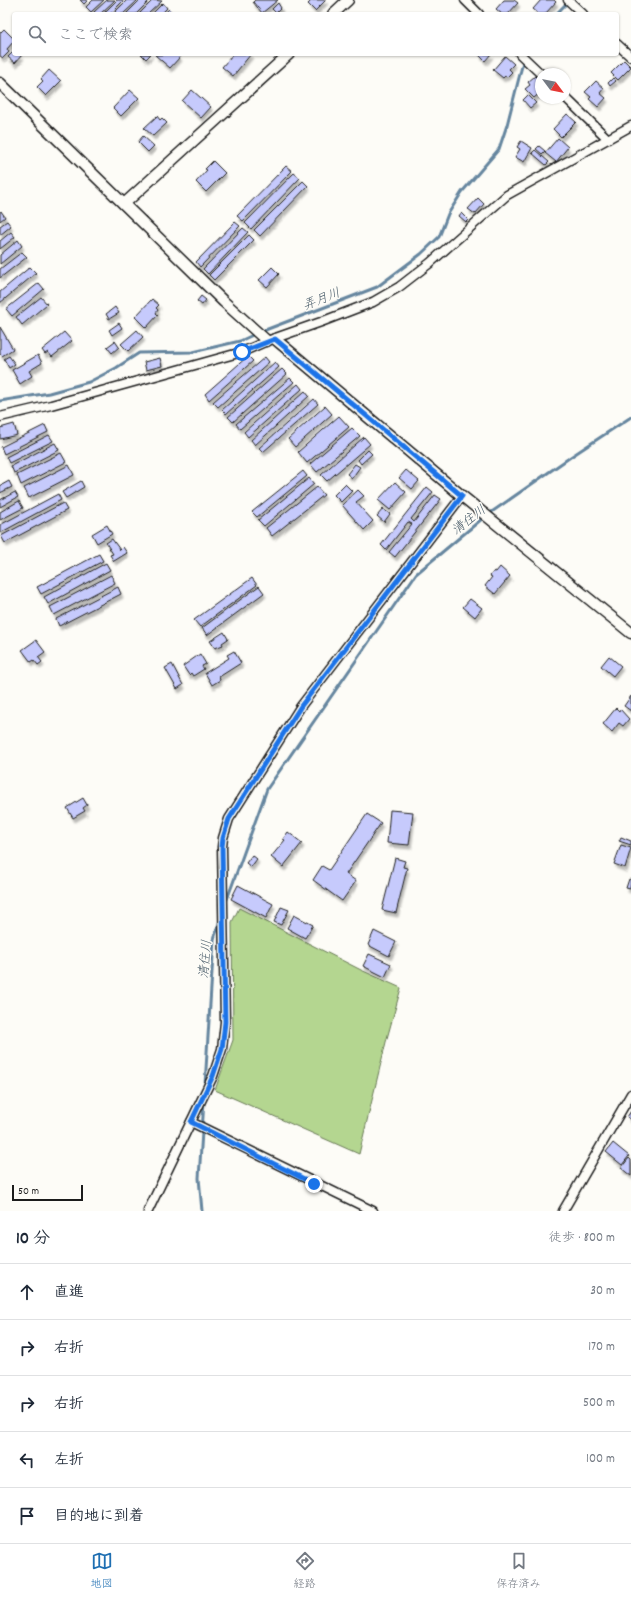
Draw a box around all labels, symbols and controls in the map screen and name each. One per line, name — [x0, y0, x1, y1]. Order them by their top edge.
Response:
search box — [12, 12, 619, 56]
icon: search — [26, 23, 48, 45]
text: ここで検索 — [58, 25, 133, 47]
north arrow — [535, 68, 571, 104]
water label: 弄月川 — [300, 284, 344, 316]
route start — [233, 343, 251, 361]
water label: 清住川 — [448, 501, 491, 540]
water label: 清住川 — [195, 939, 218, 979]
route end — [305, 1175, 323, 1193]
scale bar — [12, 1183, 83, 1202]
text: 50 m — [18, 1184, 39, 1200]
text: 10 分 — [16, 1228, 50, 1252]
text: 徒歩 · 800 m — [549, 1229, 615, 1248]
icon: ahead — [16, 1281, 38, 1303]
text: 直進 — [54, 1282, 84, 1304]
text: 30 m — [590, 1282, 615, 1301]
icon: right — [16, 1337, 38, 1359]
text: 右折 — [54, 1338, 84, 1360]
text: 170 m — [588, 1338, 615, 1357]
icon: right — [16, 1393, 38, 1415]
text: 右折 — [54, 1394, 84, 1416]
text: 500 m — [583, 1394, 615, 1413]
icon: left — [16, 1449, 38, 1471]
text: 左折 — [54, 1450, 84, 1472]
text: 100 m — [586, 1450, 615, 1469]
icon: arrive — [16, 1505, 38, 1527]
text: 目的地に到着 — [54, 1506, 144, 1528]
tab: 地図 — [91, 1550, 113, 1593]
tab: 経路 — [294, 1550, 316, 1593]
tab: 保存済み — [497, 1550, 541, 1593]

